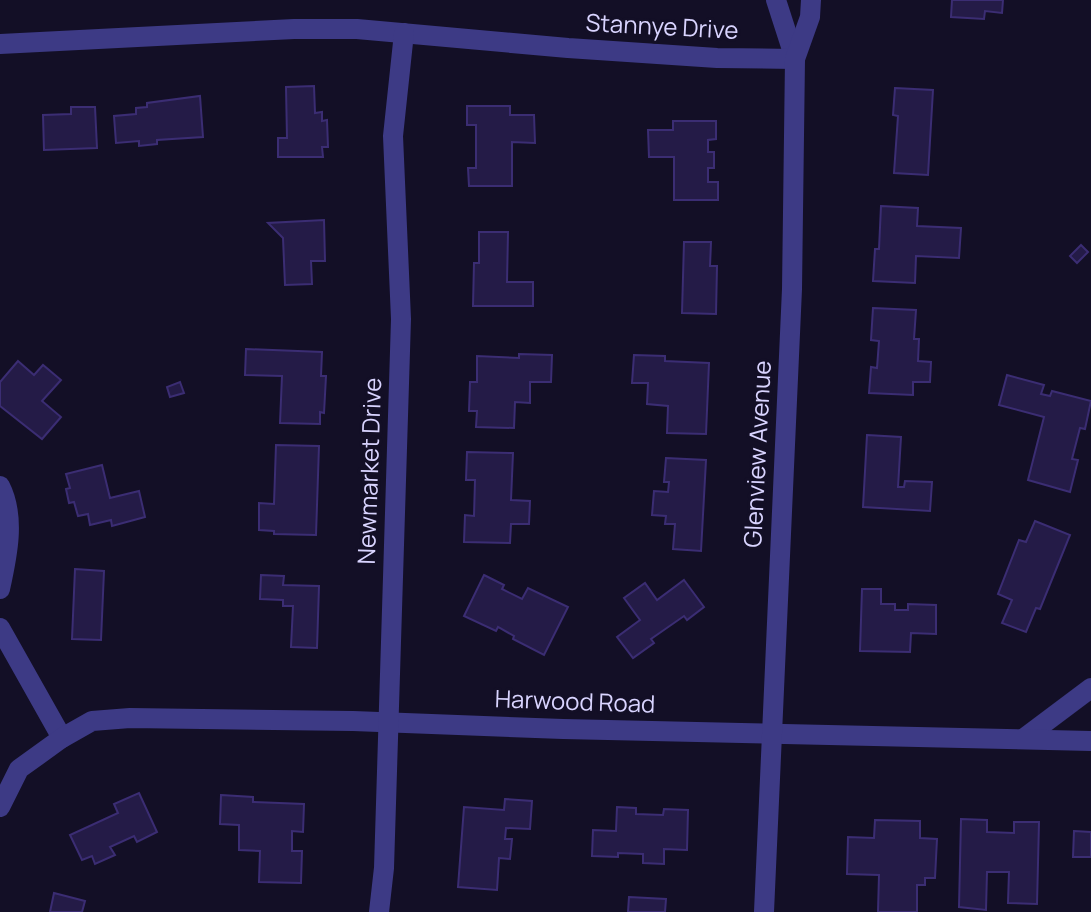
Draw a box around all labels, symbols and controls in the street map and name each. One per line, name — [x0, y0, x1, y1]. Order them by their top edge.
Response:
street label: Stannye Drive — [585, 5, 739, 46]
street label: Glenview Avenue — [735, 360, 778, 548]
street label: Newmarket Drive — [349, 377, 388, 565]
street label: Harwood Road — [494, 681, 656, 720]

